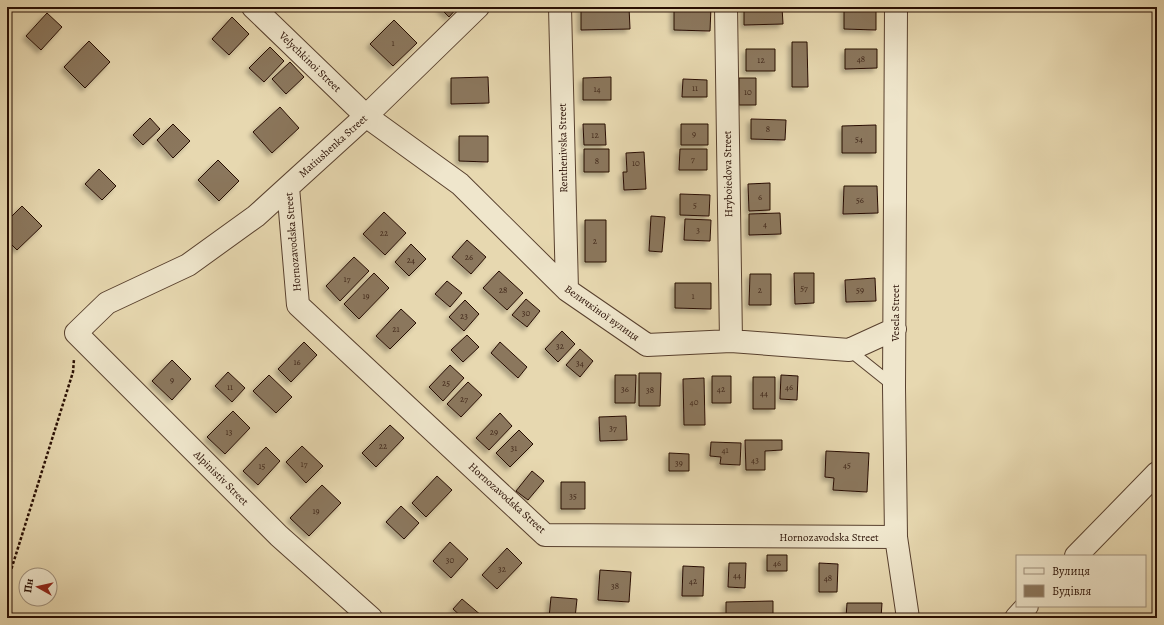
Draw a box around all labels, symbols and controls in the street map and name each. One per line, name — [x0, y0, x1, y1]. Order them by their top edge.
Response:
street label: Velychkinoi Street — [275, 28, 345, 96]
house number: 1 — [391, 37, 395, 49]
house number: 48 — [857, 53, 865, 65]
house number: 12 — [757, 54, 765, 66]
house number: 11 — [692, 82, 698, 94]
house number: 14 — [593, 83, 601, 95]
house number: 10 — [744, 86, 752, 98]
street label: Renthenivska Street — [555, 103, 571, 193]
street label: Matiushenka Street — [295, 111, 371, 181]
house number: 8 — [766, 123, 770, 135]
house number: 9 — [692, 128, 696, 140]
house number: 12 — [591, 129, 599, 141]
street label: Hryboiedova Street — [720, 130, 736, 218]
house number: 54 — [855, 133, 863, 145]
house number: 7 — [691, 153, 695, 165]
house number: 8 — [595, 155, 599, 167]
house number: 10 — [632, 157, 640, 169]
street label: Hornozavodska Street — [281, 191, 305, 292]
house number: 6 — [758, 191, 762, 203]
house number: 56 — [856, 194, 864, 206]
house number: 5 — [693, 199, 697, 211]
house number: 4 — [763, 218, 767, 230]
house number: 3 — [696, 224, 700, 236]
house number: 22 — [380, 227, 389, 239]
house number: 2 — [593, 235, 598, 247]
house number: 26 — [465, 251, 473, 263]
house number: 24 — [407, 254, 415, 266]
house number: 17 — [344, 273, 351, 285]
street label: Величкіної вулиця — [562, 282, 642, 344]
house number: 57 — [800, 282, 808, 294]
house number: 28 — [499, 284, 507, 296]
house number: 2 — [758, 284, 763, 296]
house number: 59 — [856, 284, 864, 296]
street label: Vesela Street — [888, 284, 903, 343]
house number: 19 — [362, 290, 370, 302]
house number: 1 — [691, 290, 695, 302]
house number: 30 — [522, 307, 530, 319]
house number: 23 — [460, 310, 468, 322]
house number: 21 — [392, 323, 400, 335]
house number: 32 — [556, 340, 565, 352]
house number: 16 — [293, 356, 301, 368]
house number: 34 — [576, 357, 584, 369]
house number: 9 — [170, 374, 174, 386]
house number: 25 — [442, 377, 450, 389]
house number: 11 — [227, 381, 233, 393]
house number: 46 — [785, 381, 793, 393]
house number: 36 — [621, 383, 629, 395]
house number: 42 — [717, 383, 726, 395]
house number: 38 — [646, 384, 654, 396]
house number: 44 — [760, 387, 768, 399]
house number: 27 — [460, 393, 468, 405]
house number: 40 — [690, 396, 699, 408]
house number: 37 — [609, 422, 617, 434]
house number: 13 — [226, 426, 233, 438]
house number: 29 — [490, 426, 498, 438]
house number: 22 — [379, 440, 388, 452]
house number: 31 — [511, 442, 517, 454]
house number: 41 — [721, 444, 729, 456]
street label: Alpinistiv Street — [189, 446, 252, 509]
house number: 43 — [751, 454, 759, 466]
house number: 39 — [675, 457, 683, 469]
house number: 17 — [301, 458, 308, 470]
street label: Hornozavodska Street — [465, 459, 549, 537]
house number: 45 — [843, 459, 851, 471]
house number: 15 — [259, 460, 266, 472]
house number: 35 — [569, 490, 577, 502]
house number: 19 — [312, 505, 320, 517]
street label: Hornozavodska Street — [779, 530, 879, 545]
house number: 30 — [446, 554, 454, 566]
legend — [1016, 555, 1146, 607]
house number: 46 — [773, 557, 781, 569]
house number: 32 — [498, 563, 507, 575]
text: Вулиця — [1052, 563, 1090, 579]
north arrow — [18, 567, 58, 607]
house number: 44 — [733, 569, 741, 581]
house number: 48 — [824, 572, 832, 584]
house number: 42 — [689, 575, 698, 587]
text: Пн — [20, 577, 37, 594]
house number: 38 — [611, 580, 619, 592]
text: Будівля — [1052, 583, 1092, 599]

